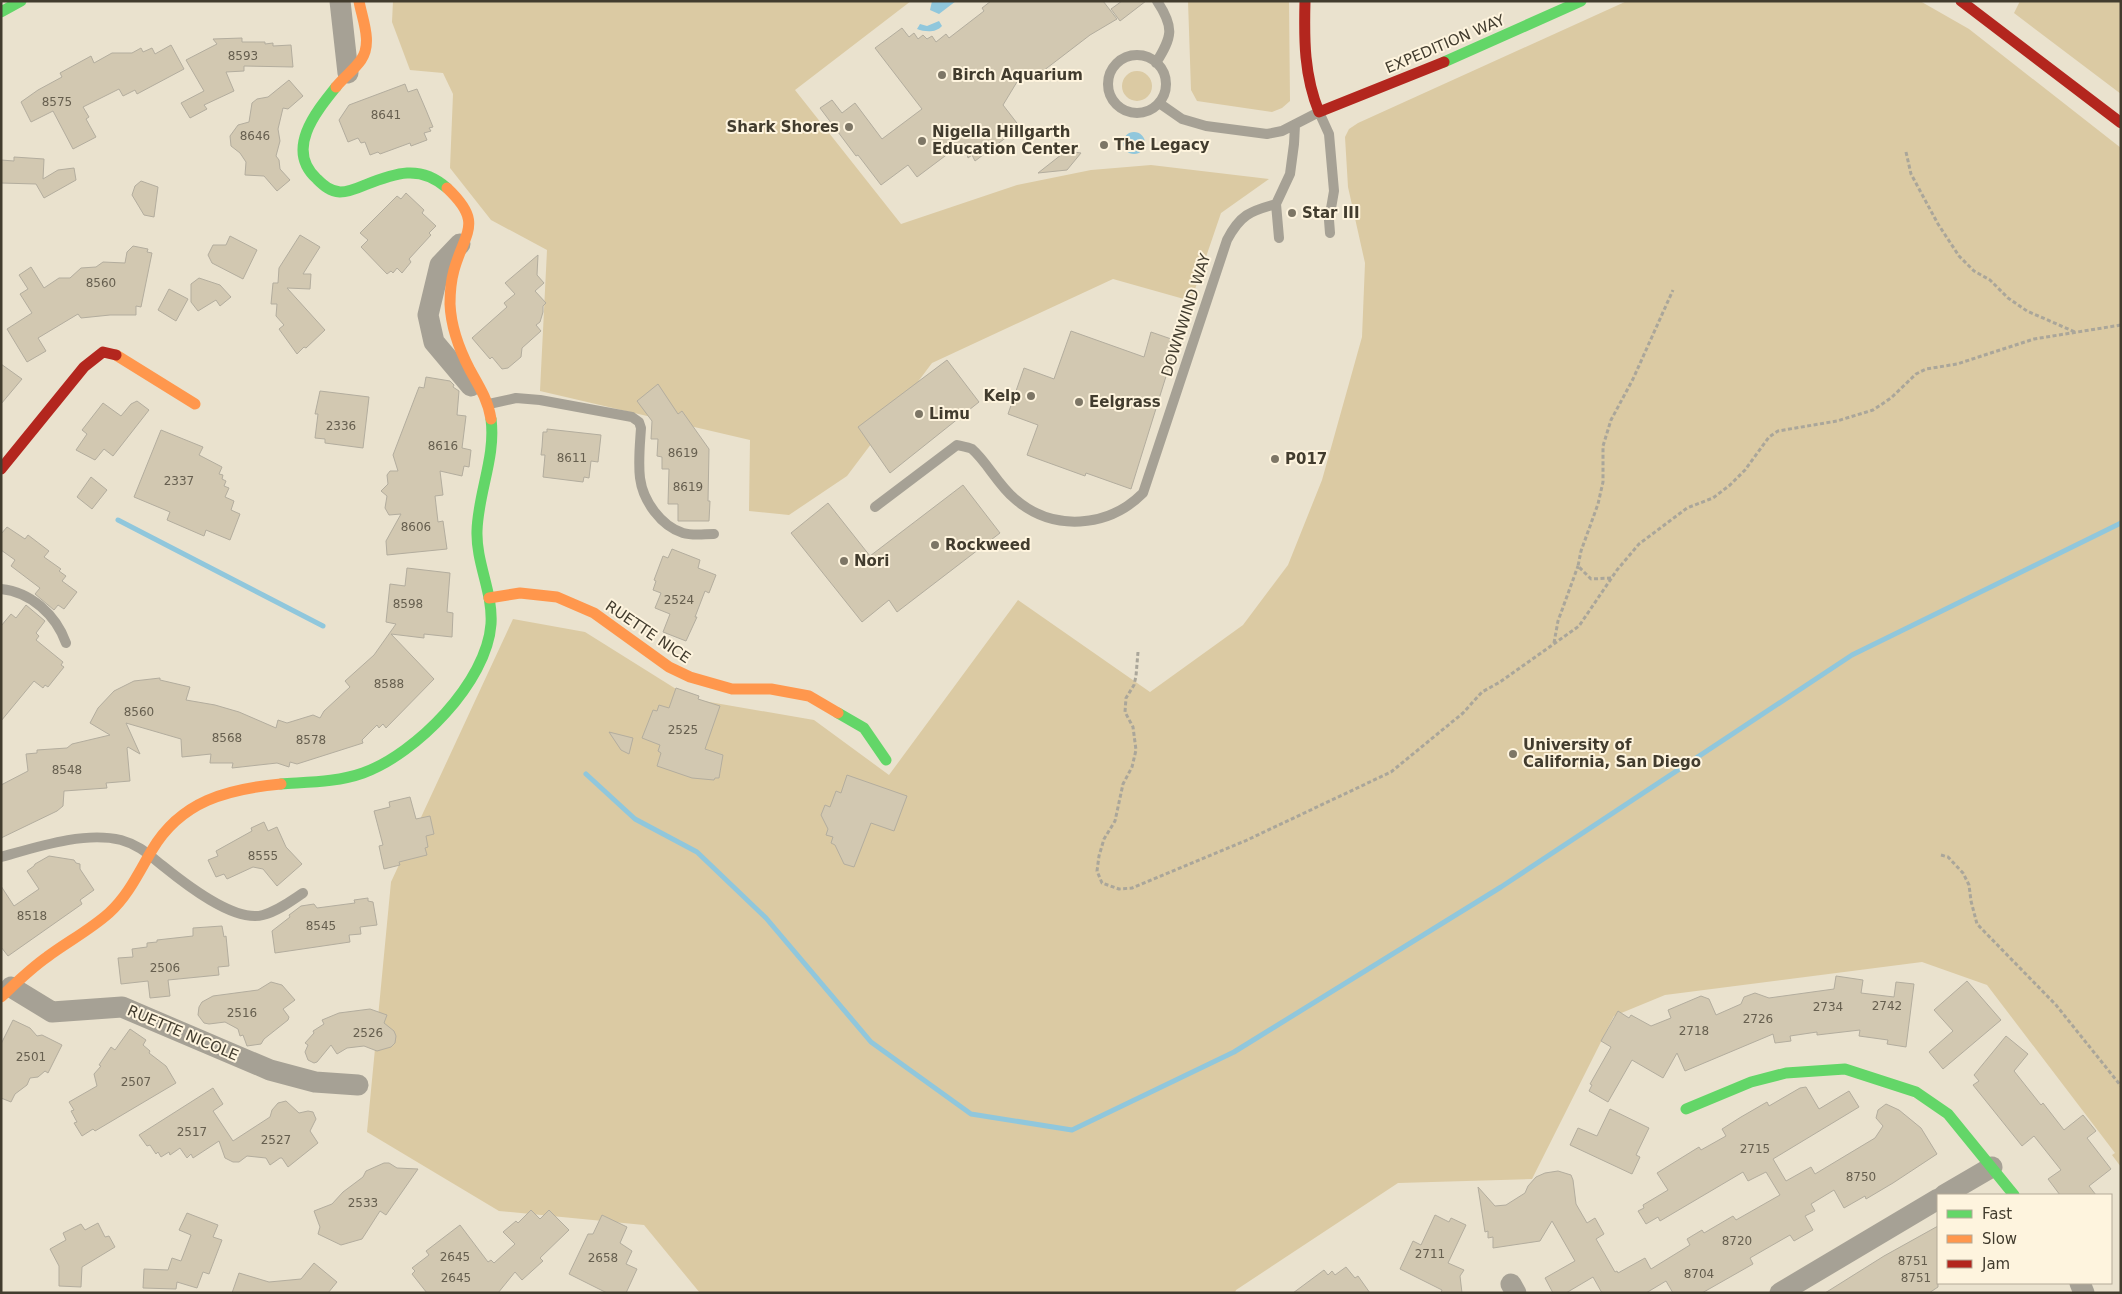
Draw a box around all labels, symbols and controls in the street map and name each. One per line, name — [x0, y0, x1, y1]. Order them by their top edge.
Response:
street label: EXPEDITION WAY — [1383, 10, 1508, 77]
house number: 8593 — [228, 49, 258, 63]
place label: Birch Aquarium — [952, 66, 1083, 84]
marker: Birch Aquarium — [936, 69, 948, 81]
house number: 8575 — [42, 95, 72, 109]
house number: 8641 — [371, 108, 401, 122]
place label: Shark Shores — [727, 118, 839, 136]
marker: Shark Shores — [843, 121, 855, 133]
place label: Nigella Hillgarth Education Center — [932, 123, 1078, 158]
house number: 8646 — [240, 129, 270, 143]
marker: Nigella Hillgarth Education Center — [916, 135, 928, 147]
place label: The Legacy — [1114, 136, 1210, 154]
marker: The Legacy — [1098, 139, 1110, 151]
place label: Star III — [1302, 204, 1359, 222]
marker: Star III — [1286, 207, 1298, 219]
street label: DOWNWIND WAY — [1158, 250, 1215, 379]
house number: 8560 — [86, 276, 116, 290]
place label: Kelp — [984, 387, 1021, 405]
marker: Kelp — [1025, 390, 1037, 402]
place label: Eelgrass — [1089, 393, 1161, 411]
marker: Eelgrass — [1073, 396, 1085, 408]
place label: Limu — [929, 405, 970, 423]
marker: Limu — [913, 408, 925, 420]
house number: 2336 — [326, 419, 356, 433]
house number: 8616 — [428, 439, 458, 453]
house number: 8619 — [668, 446, 698, 460]
place label: P017 — [1285, 450, 1327, 468]
house number: 8611 — [557, 451, 587, 465]
marker: P017 — [1269, 453, 1281, 465]
house number: 2337 — [164, 474, 194, 488]
house number: 8619 — [673, 480, 703, 494]
house number: 8606 — [401, 520, 431, 534]
place label: Rockweed — [945, 536, 1031, 554]
marker: Rockweed — [929, 539, 941, 551]
place label: Nori — [854, 552, 889, 570]
marker: Nori — [838, 555, 850, 567]
house number: 2524 — [664, 593, 694, 607]
house number: 8598 — [393, 597, 423, 611]
street label: RUETTE NICE — [602, 597, 694, 667]
house number: 8588 — [374, 677, 404, 691]
house number: 8560 — [124, 705, 154, 719]
house number: 2525 — [668, 723, 698, 737]
house number: 8568 — [212, 731, 242, 745]
house number: 8578 — [296, 733, 326, 747]
place label: University of California, San Diego — [1523, 736, 1701, 771]
marker: University of California, San Diego — [1507, 748, 1519, 760]
house number: 8548 — [52, 763, 82, 777]
house number: 8555 — [248, 849, 278, 863]
house number: 8518 — [17, 909, 47, 923]
house number: 8545 — [306, 919, 336, 933]
house number: 2506 — [150, 961, 180, 975]
house number: 2742 — [1872, 999, 1902, 1013]
house number: 2734 — [1813, 1000, 1843, 1014]
street label: RUETTE NICOLE — [125, 1001, 241, 1065]
house number: 2516 — [227, 1006, 257, 1020]
house number: 2726 — [1743, 1012, 1773, 1026]
house number: 2718 — [1679, 1024, 1709, 1038]
house number: 2526 — [353, 1026, 383, 1040]
house number: 2501 — [16, 1050, 46, 1064]
house number: 2507 — [121, 1075, 151, 1089]
house number: 2517 — [177, 1125, 207, 1139]
house number: 2527 — [261, 1133, 291, 1147]
house number: 2715 — [1740, 1142, 1770, 1156]
house number: 8750 — [1846, 1170, 1876, 1184]
legend — [1937, 1194, 2112, 1284]
house number: 2533 — [348, 1196, 378, 1210]
text: Fast — [1982, 1205, 2012, 1223]
text: Slow — [1982, 1230, 2017, 1248]
house number: 8720 — [1722, 1234, 1752, 1248]
house number: 2711 — [1415, 1247, 1445, 1261]
house number: 2645 — [440, 1250, 470, 1264]
house number: 2658 — [588, 1251, 618, 1265]
house number: 8751 — [1898, 1254, 1928, 1268]
text: Jam — [1981, 1255, 2010, 1273]
house number: 8704 — [1684, 1267, 1714, 1281]
house number: 2645 — [441, 1271, 471, 1285]
house number: 8751 — [1901, 1271, 1931, 1285]

